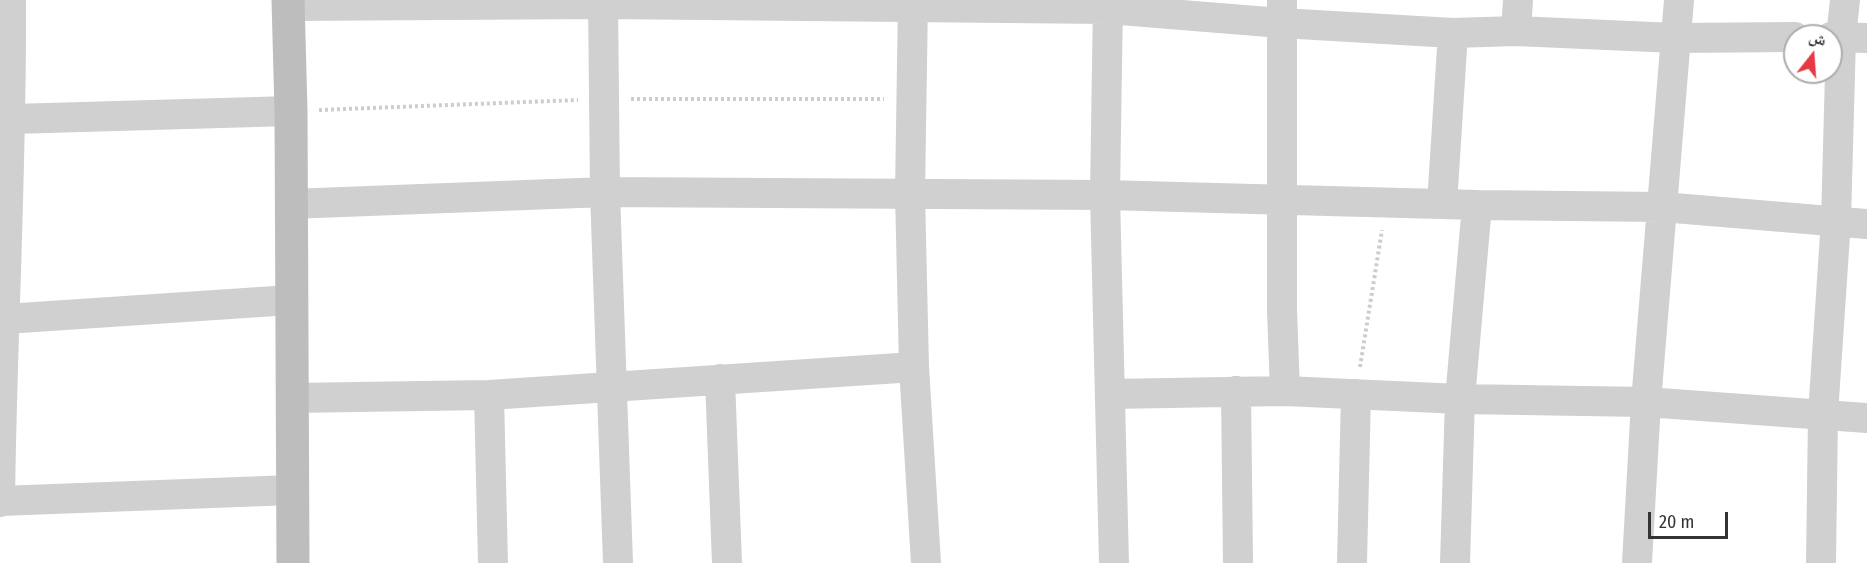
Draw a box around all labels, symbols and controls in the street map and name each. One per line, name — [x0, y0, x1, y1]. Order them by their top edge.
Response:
north arrow — [1783, 24, 1843, 84]
text: ش — [1807, 27, 1829, 50]
scale bar — [1651, 500, 1730, 538]
text: 20 m — [1659, 511, 1694, 533]

